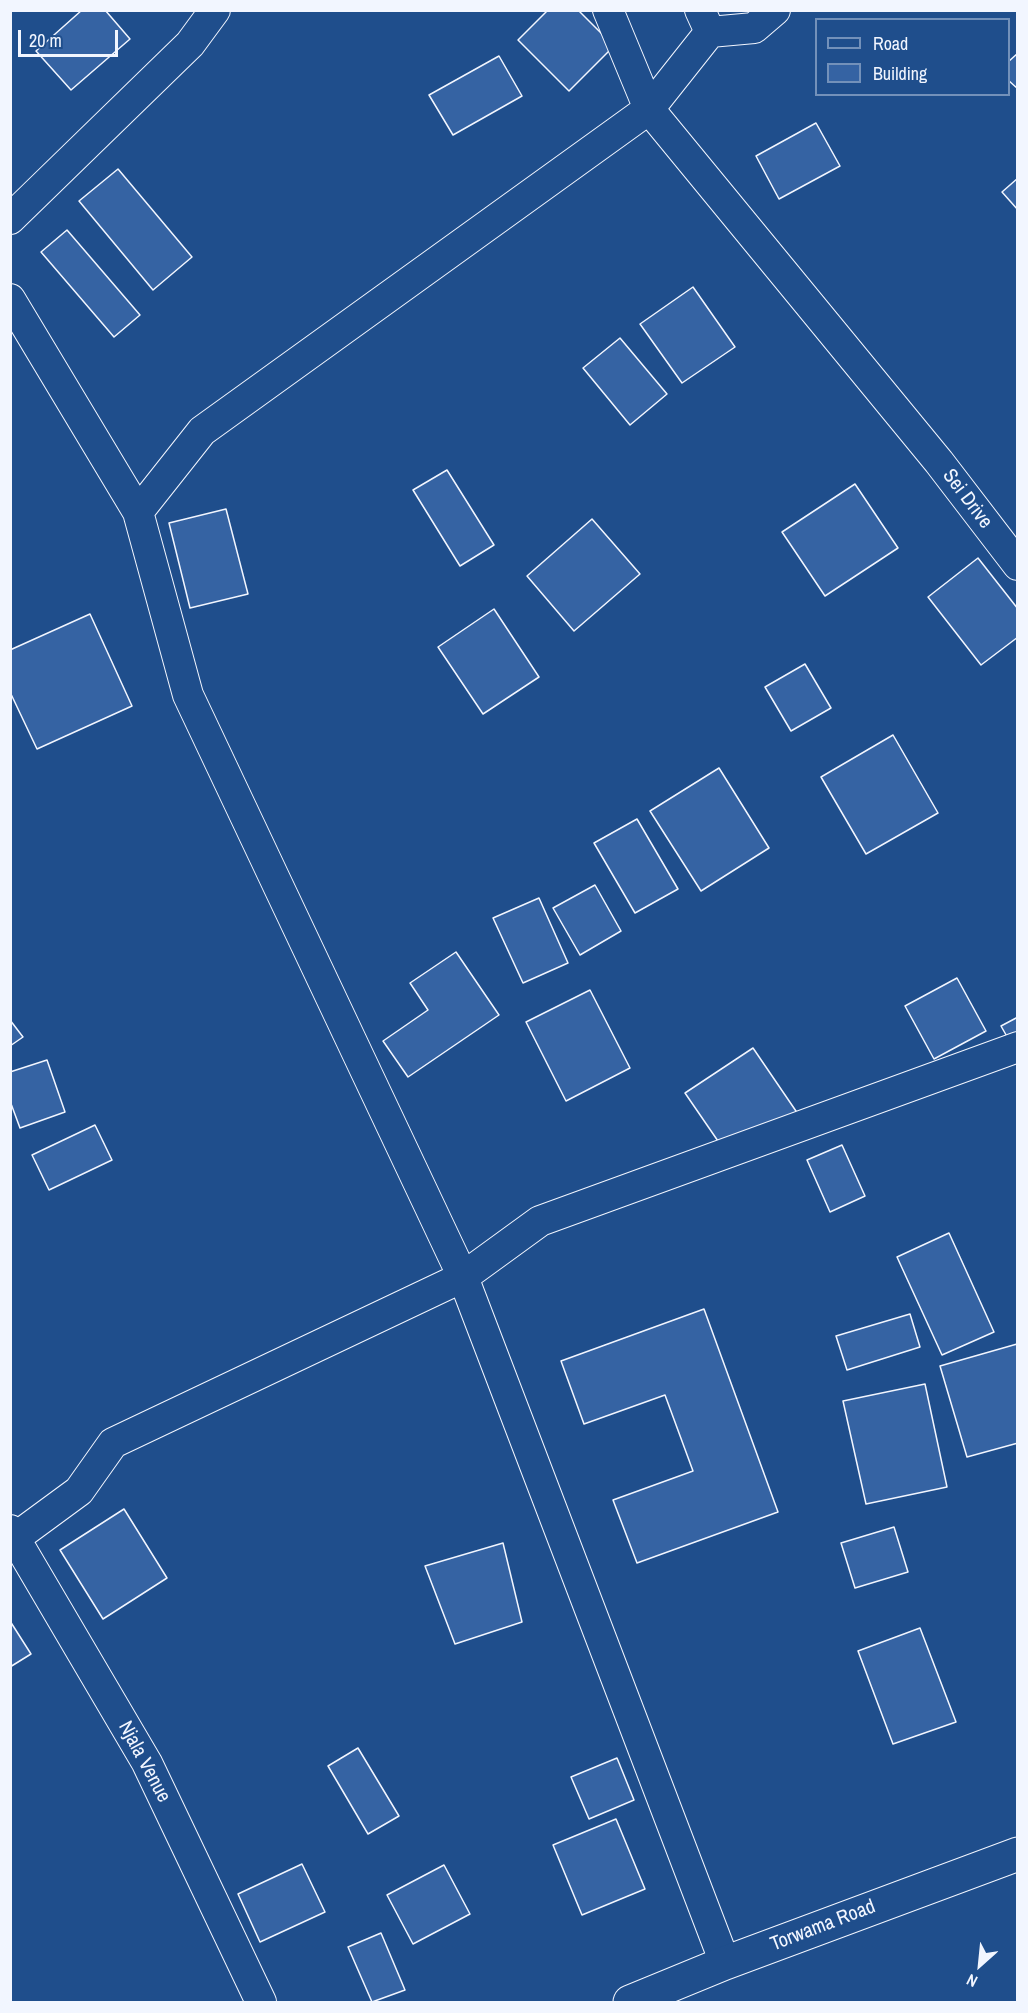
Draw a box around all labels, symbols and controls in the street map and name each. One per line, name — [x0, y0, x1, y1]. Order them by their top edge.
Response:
scale bar — [21, 18, 122, 56]
legend — [815, 18, 1010, 96]
text: 20 m — [29, 28, 62, 53]
text: Road — [873, 31, 908, 56]
text: Building — [873, 61, 927, 86]
street label: Sei Drive — [937, 464, 997, 534]
street label: Njala Venue — [113, 1717, 175, 1807]
street label: Torwama Road — [767, 1895, 879, 1957]
north arrow — [950, 1935, 1010, 1995]
text: N — [963, 1969, 981, 1993]

